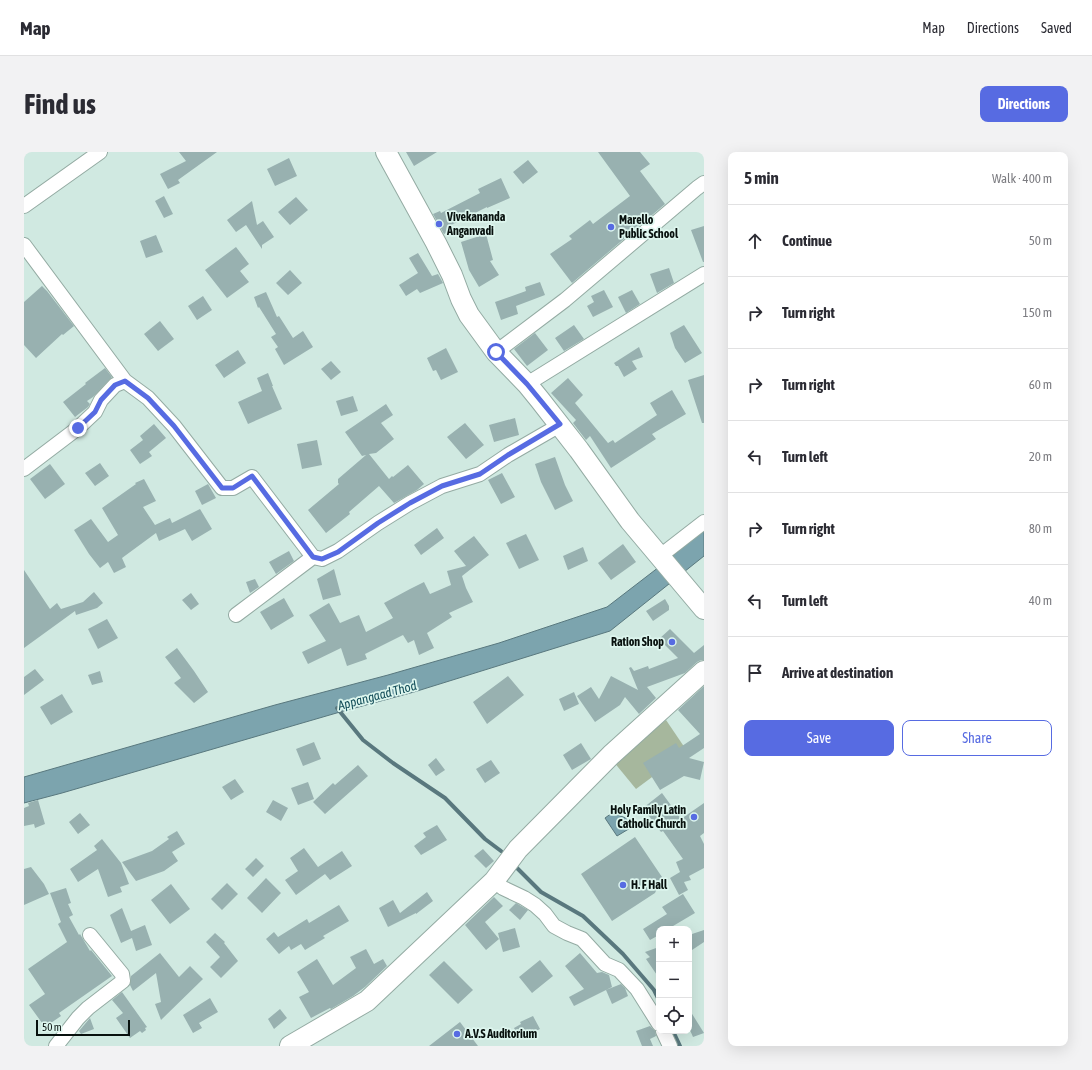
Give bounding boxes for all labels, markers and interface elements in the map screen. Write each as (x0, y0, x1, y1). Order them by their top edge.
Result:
text: Map (20, 17, 51, 39)
text: Map (922, 20, 945, 36)
text: Directions (967, 20, 1019, 36)
text: Saved (1041, 20, 1072, 36)
button: Directions (980, 86, 1068, 122)
text: Find us (24, 88, 96, 120)
text: 5 min (744, 168, 779, 188)
text: Walk · 400 m (992, 171, 1052, 186)
place label: Vivekananda Anganvadi (446, 210, 506, 238)
place label: Marello Public School (619, 213, 679, 241)
marker: Vivekananda Anganvadi (434, 219, 444, 229)
marker: Marello Public School (606, 222, 616, 232)
icon: ahead (744, 230, 766, 252)
text: Continue (782, 232, 832, 249)
text: 50 m (1029, 233, 1052, 248)
icon: right (744, 302, 766, 324)
text: Turn right (782, 304, 835, 321)
text: 150 m (1023, 305, 1052, 320)
route start (487, 343, 505, 361)
icon: right (744, 374, 766, 396)
text: Turn right (782, 376, 835, 393)
text: 60 m (1029, 377, 1052, 392)
route end (69, 419, 87, 437)
icon: left (744, 446, 766, 468)
text: Turn left (782, 448, 828, 465)
text: 20 m (1029, 449, 1052, 464)
icon: right (744, 518, 766, 540)
text: Turn right (782, 520, 835, 537)
text: 80 m (1029, 521, 1052, 536)
icon: left (744, 590, 766, 612)
text: Turn left (782, 592, 828, 609)
text: 40 m (1029, 593, 1052, 608)
place label: Ration Shop (611, 635, 664, 649)
marker: Ration Shop (667, 637, 677, 647)
icon: arrive (744, 662, 766, 684)
text: Arrive at destination (782, 664, 893, 681)
water label: Appangaad Thod (335, 678, 418, 713)
button: Save (744, 720, 894, 756)
button: Share (902, 720, 1052, 756)
place label: Holy Family Latin Catholic Church (610, 803, 686, 831)
marker: Holy Family Latin Catholic Church (689, 812, 699, 822)
place label: H. F Hall (631, 878, 668, 892)
marker: H. F Hall (618, 880, 628, 890)
map controls (656, 926, 692, 1034)
button: + (656, 926, 692, 962)
button: − (656, 962, 692, 998)
button: locate (656, 998, 692, 1034)
scale bar (36, 1018, 130, 1037)
text: 50 m (42, 1021, 62, 1033)
place label: A.V.S Auditorium (464, 1027, 537, 1041)
marker: A.V.S Auditorium (452, 1029, 462, 1039)

